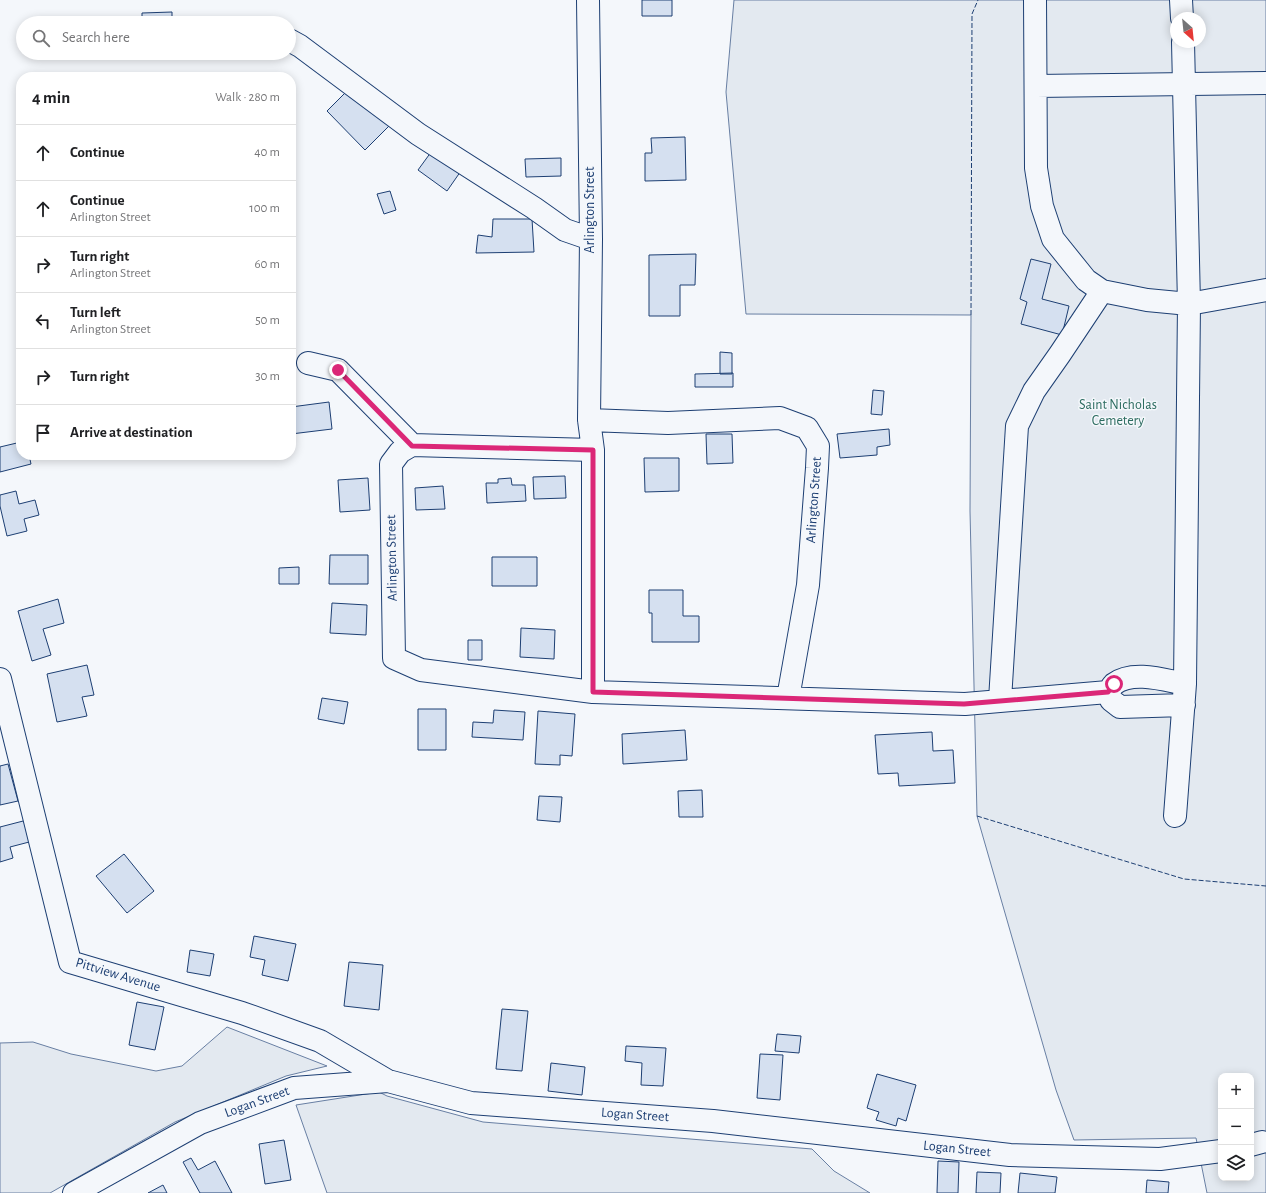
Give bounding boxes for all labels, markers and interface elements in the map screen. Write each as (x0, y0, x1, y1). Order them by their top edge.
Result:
north arrow (1170, 12, 1206, 48)
search box (16, 16, 296, 60)
icon: search (30, 27, 52, 49)
text: Search here (62, 30, 130, 45)
text: 4 min (32, 89, 70, 106)
text: Walk · 280 m (215, 91, 280, 104)
icon: ahead (32, 142, 54, 164)
text: Continue (70, 145, 125, 160)
text: 40 m (254, 146, 280, 159)
street label: Arlington Street (583, 166, 597, 253)
text: Continue (70, 193, 125, 208)
icon: ahead (32, 198, 54, 220)
text: 100 m (249, 202, 280, 215)
text: Arlington Street (70, 211, 151, 224)
text: Turn right (70, 249, 129, 264)
icon: right (32, 254, 54, 276)
text: 60 m (254, 258, 280, 271)
text: Arlington Street (70, 267, 151, 280)
text: Turn left (70, 305, 121, 320)
icon: left (32, 310, 54, 332)
text: 50 m (255, 314, 280, 327)
text: Arlington Street (70, 323, 151, 336)
route end (329, 361, 347, 379)
icon: right (32, 366, 54, 388)
text: Turn right (70, 369, 129, 384)
text: 30 m (255, 370, 280, 383)
park label: Saint Nicholas Cemetery (1079, 398, 1157, 428)
icon: arrive (32, 422, 54, 444)
text: Arrive at destination (70, 425, 193, 440)
street label: Arlington Street (804, 456, 824, 544)
street label: Arlington Street (384, 514, 400, 602)
route start (1105, 675, 1123, 693)
street label: Pittview Avenue (74, 955, 162, 995)
map controls (1218, 1073, 1254, 1181)
button: + (1218, 1073, 1254, 1109)
street label: Logan Street (223, 1084, 292, 1120)
street label: Logan Street (601, 1106, 670, 1124)
button: − (1218, 1109, 1254, 1145)
street label: Logan Street (922, 1138, 992, 1160)
button: layers (1218, 1145, 1254, 1181)

